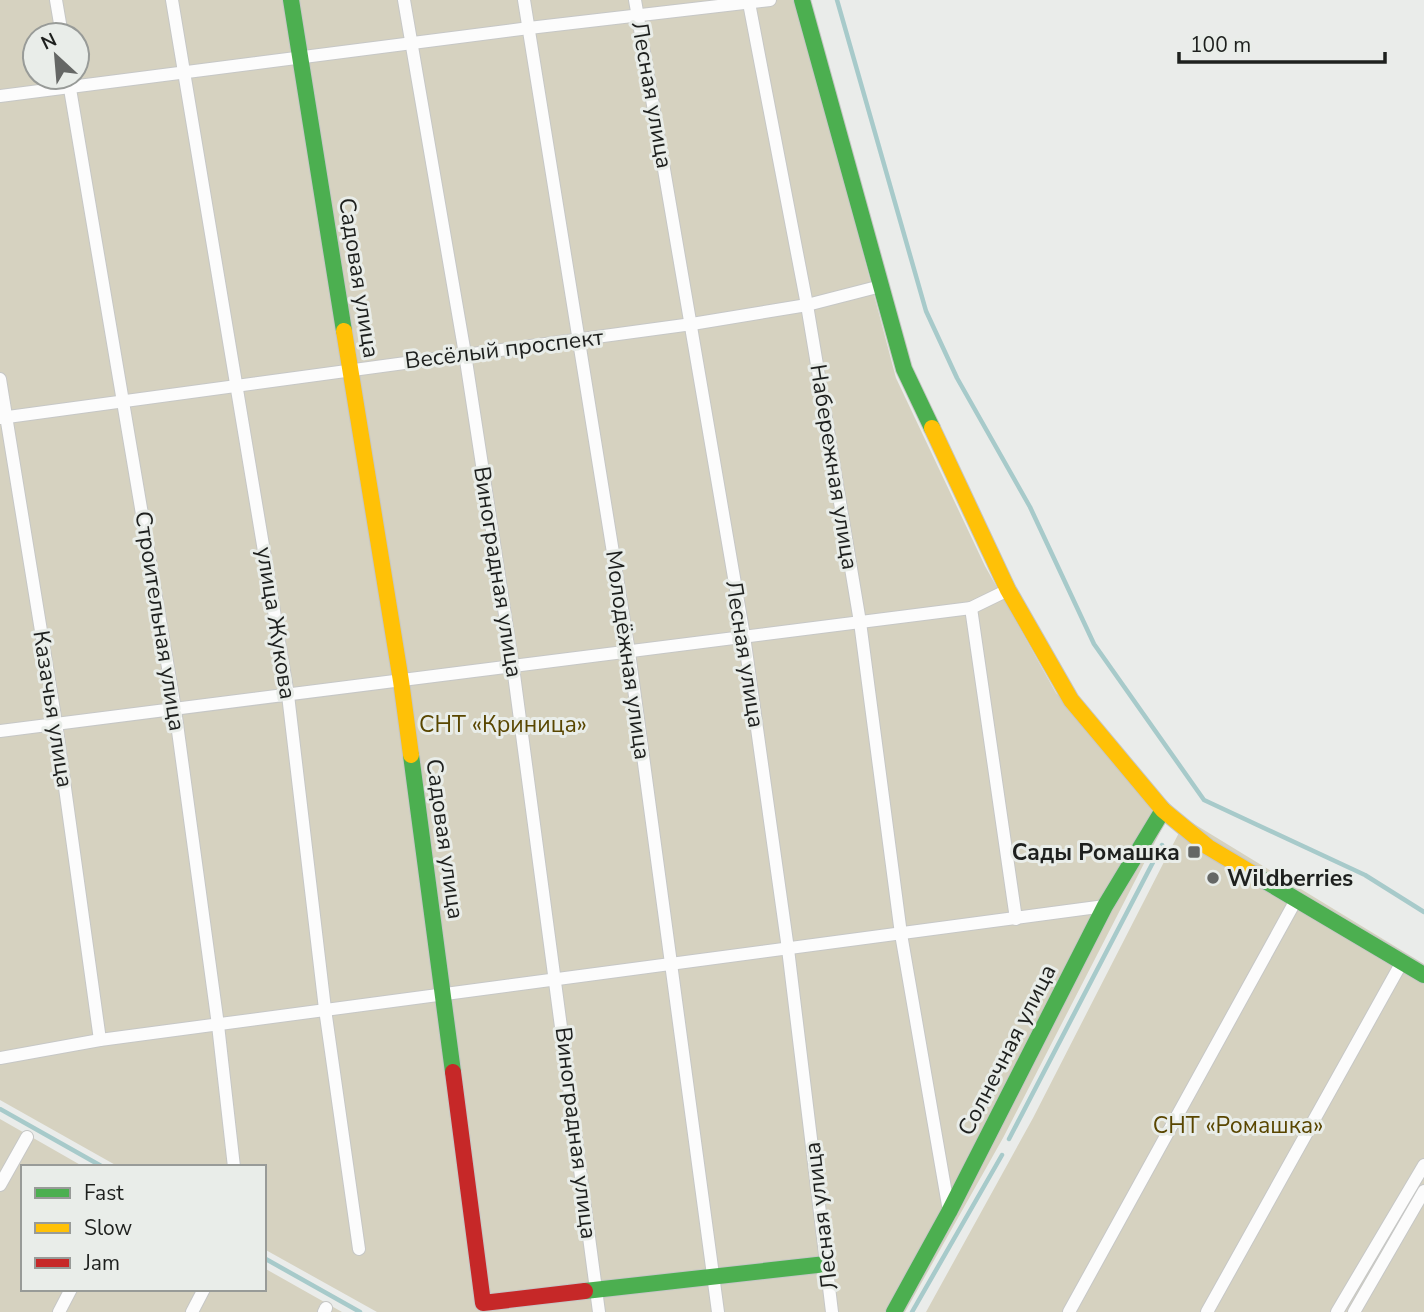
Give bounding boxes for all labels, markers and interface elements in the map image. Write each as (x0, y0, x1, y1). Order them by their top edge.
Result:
street label: Лесная улица (624, 19, 680, 171)
north arrow (21, 21, 91, 91)
scale bar (1179, 21, 1386, 65)
text: N (37, 27, 61, 56)
text: 100 m (1190, 31, 1251, 59)
street label: Садовая улица (331, 196, 387, 360)
street label: Весёлый проспект (403, 321, 606, 377)
street label: Набережная улица (802, 362, 866, 572)
street label: Виноградная улица (466, 464, 530, 680)
street label: Строительная улица (127, 509, 193, 733)
street label: улица Жукова (249, 545, 303, 701)
street label: Молодёжная улица (598, 548, 658, 762)
street label: Лесная улица (718, 578, 772, 730)
street label: Казачья улица (25, 628, 81, 790)
park label: СНТ «Криница» (419, 709, 587, 740)
street label: Садовая улица (418, 757, 472, 921)
place label: Сады Ромашка (1012, 837, 1180, 868)
marker: Сады Ромашка (1186, 844, 1202, 860)
place label: Wildberries (1227, 863, 1353, 894)
marker: Wildberries (1205, 870, 1221, 886)
street label: Солнечная улица (950, 959, 1064, 1141)
street label: Виноградная улица (548, 1025, 604, 1241)
park label: СНТ «Ромашка» (1153, 1110, 1323, 1141)
street label: Лесная улица (797, 1140, 845, 1292)
legend (21, 1165, 266, 1291)
text: Fast (84, 1179, 124, 1207)
text: Slow (84, 1214, 133, 1242)
text: Jam (83, 1249, 120, 1277)

